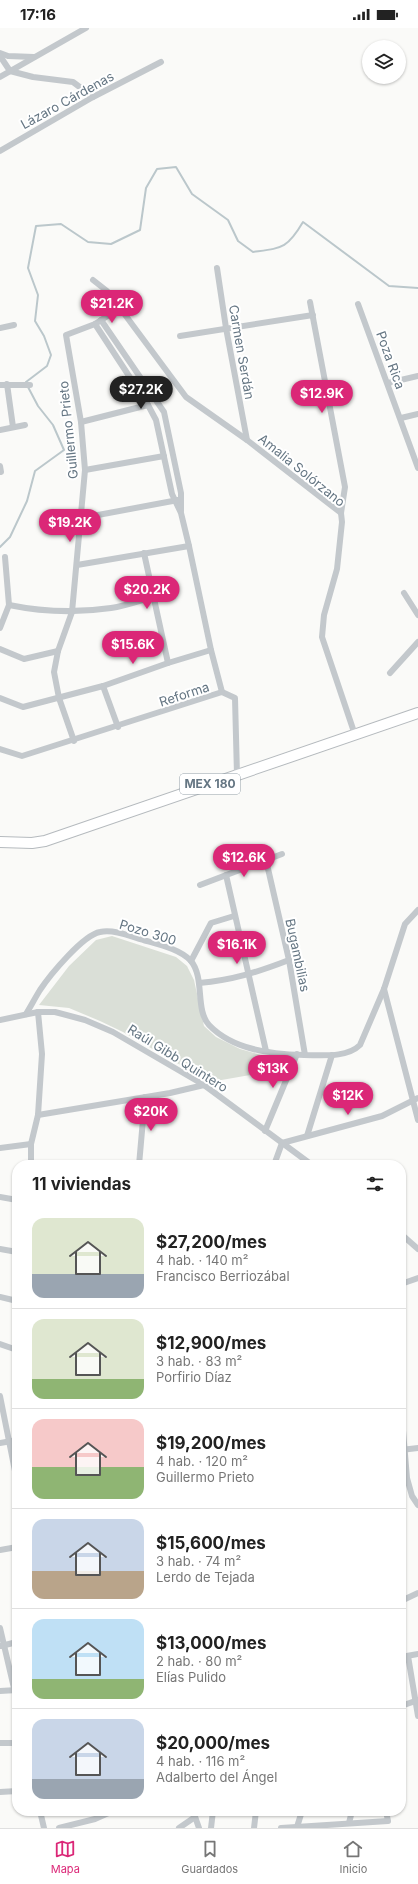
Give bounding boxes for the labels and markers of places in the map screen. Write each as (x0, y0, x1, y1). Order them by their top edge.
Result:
pin: $21.2K (79, 290, 145, 324)
pin: $27.2K (108, 376, 174, 410)
pin: $12.9K (289, 380, 355, 414)
pin: $19.2K (37, 509, 103, 543)
pin: $20.2K (114, 576, 180, 610)
pin: $15.6K (100, 631, 166, 665)
pin: $12.6K (211, 844, 277, 878)
pin: $16.1K (204, 931, 270, 965)
pin: $13K (249, 1055, 297, 1089)
pin: $12K (324, 1082, 372, 1116)
pin: $20K (127, 1098, 175, 1132)

